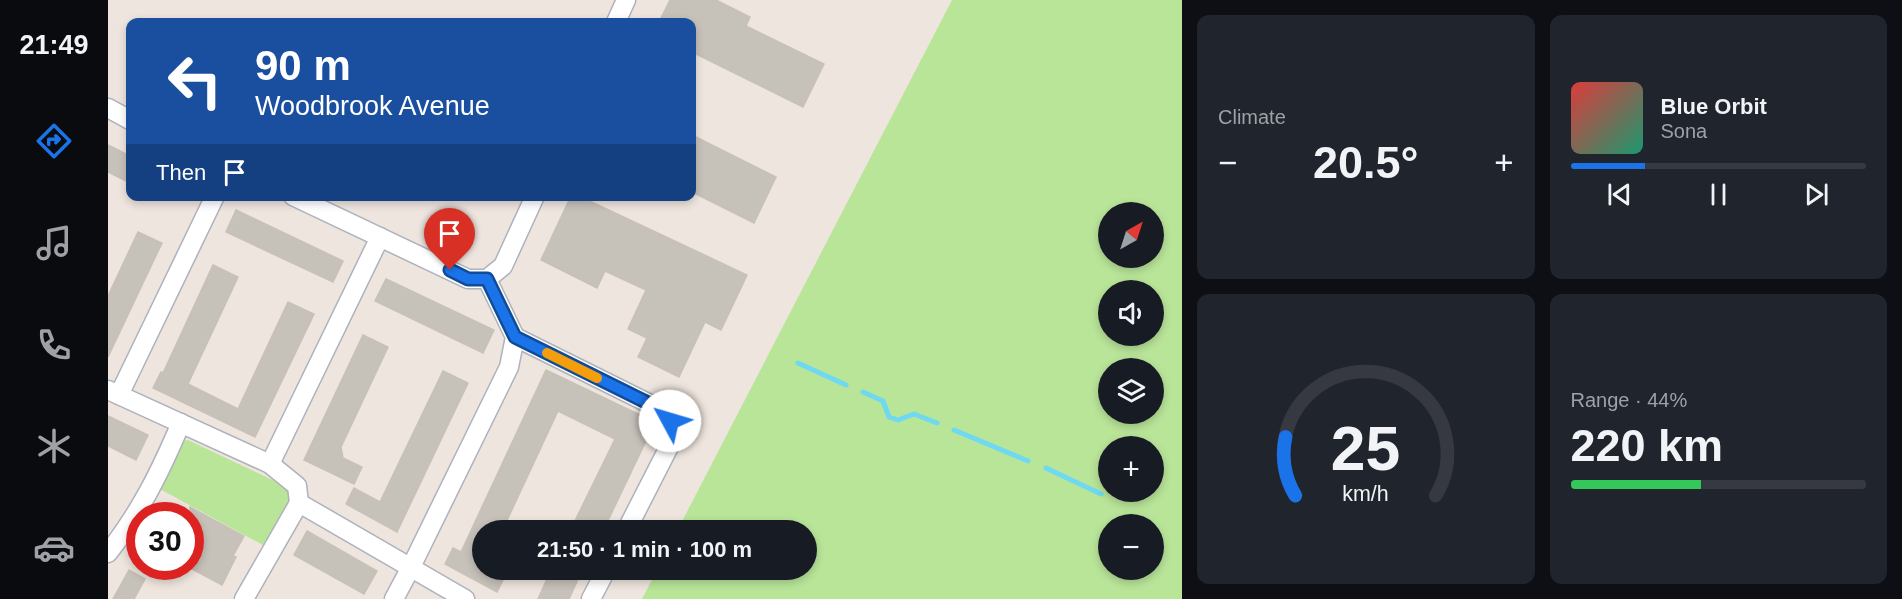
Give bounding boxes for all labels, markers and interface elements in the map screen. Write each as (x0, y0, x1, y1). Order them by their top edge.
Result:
text: 21:49 (19, 30, 89, 60)
icon: left (156, 42, 234, 120)
text: 90 m (255, 42, 351, 89)
text: Woodbrook Avenue (255, 91, 490, 121)
text: Blue Orbit (1661, 94, 1767, 119)
text: Climate (1218, 106, 1286, 128)
icon: directions (33, 120, 75, 162)
text: Sona (1661, 120, 1707, 142)
text: 20.5° (1313, 137, 1419, 188)
text: − (1218, 144, 1237, 181)
text: + (1494, 144, 1514, 181)
icon: arrive (218, 156, 251, 189)
text: Then (156, 160, 206, 185)
icon: previous (1603, 178, 1636, 211)
icon: pause (1702, 178, 1735, 211)
icon: next (1800, 178, 1833, 211)
north arrow (1098, 202, 1164, 268)
map controls (1098, 202, 1164, 580)
pin (424, 208, 475, 270)
icon: arrive (433, 217, 466, 250)
icon: music (33, 222, 75, 264)
button: sound (1098, 280, 1164, 346)
icon: phone (33, 324, 75, 366)
button: layers (1098, 358, 1164, 424)
position arrow (638, 389, 702, 453)
text: Range · 44% (1571, 389, 1687, 411)
text: 25 (1331, 414, 1400, 483)
text: 220 km (1571, 420, 1723, 471)
icon: climate (33, 425, 75, 467)
button: + (1098, 436, 1164, 502)
text: km/h (1343, 482, 1389, 506)
speed limit sign: 30 (126, 502, 204, 580)
button: − (1098, 514, 1164, 580)
icon: car (33, 527, 75, 569)
text: 21:50 · 1 min · 100 m (537, 537, 752, 562)

